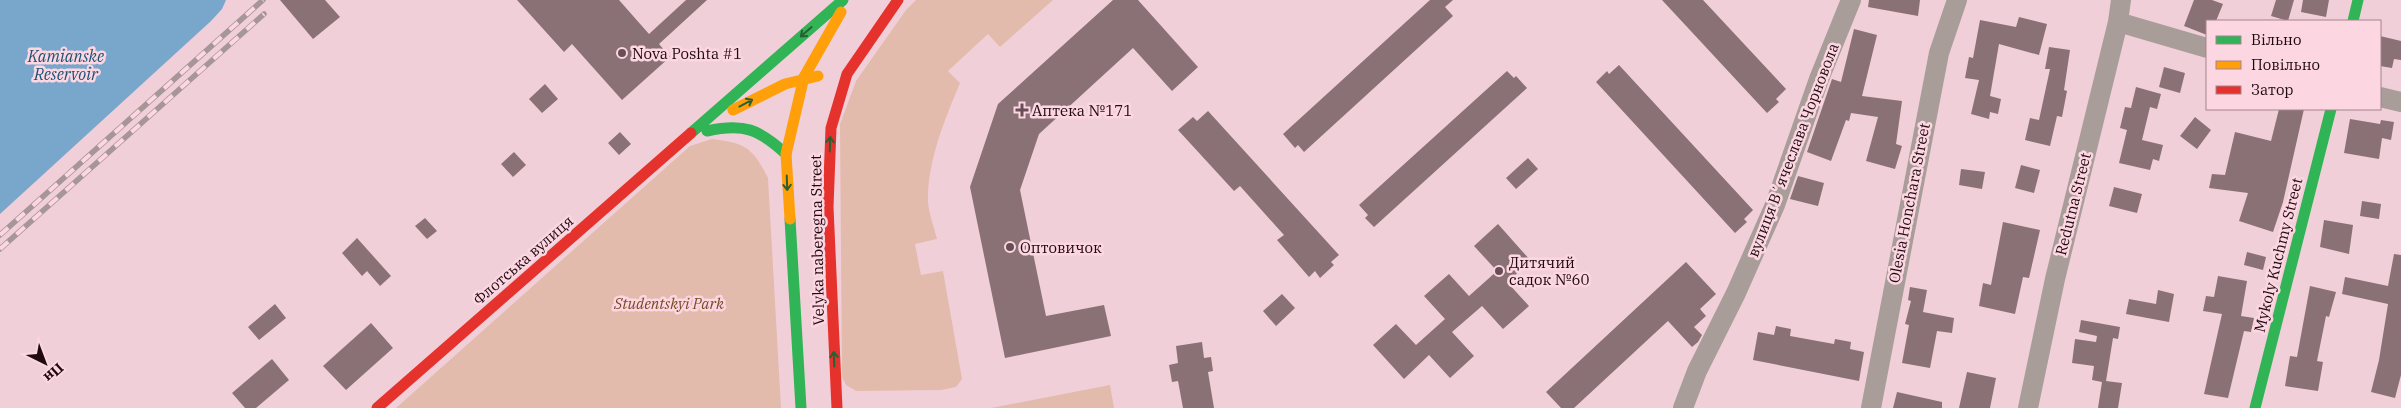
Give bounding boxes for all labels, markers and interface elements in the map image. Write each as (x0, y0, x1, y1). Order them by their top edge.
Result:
legend (2206, 20, 2381, 110)
one-way arrow (800, 26, 813, 38)
text: Вільно (2251, 30, 2301, 49)
street label: вулиця Вʼячеслава Чорновола (1743, 40, 1843, 260)
place label: Nova Poshta #1 (632, 44, 742, 63)
water label: Kamianske Reservoir (27, 46, 104, 84)
marker: Nova Poshta #1 (616, 47, 628, 59)
text: Повільно (2251, 55, 2320, 74)
text: Затор (2251, 80, 2294, 99)
one-way arrow (739, 98, 754, 108)
place label: Аптека №171 (1032, 101, 1132, 120)
marker: Аптека №171 (1016, 104, 1028, 116)
street label: Olesia Honchara Street (1884, 121, 1934, 285)
one-way arrow (825, 137, 835, 153)
street label: Redutna Street (2051, 151, 2095, 257)
street label: Velyka naberegna Street (806, 154, 828, 326)
one-way arrow (783, 175, 792, 191)
street label: Mykoly Kuchmy Street (2250, 176, 2306, 334)
street label: Флотська вулиця (469, 211, 577, 309)
place label: Оптовичок (1020, 238, 1102, 257)
marker: Оптовичок (1004, 241, 1016, 253)
place label: Дитячий садок №60 (1509, 253, 1589, 289)
marker: Дитячий садок №60 (1493, 265, 1505, 277)
park label: Studentskyi Park (613, 294, 724, 313)
north arrow (20, 338, 70, 388)
one-way arrow (830, 352, 839, 368)
text: Пн (40, 359, 67, 386)

